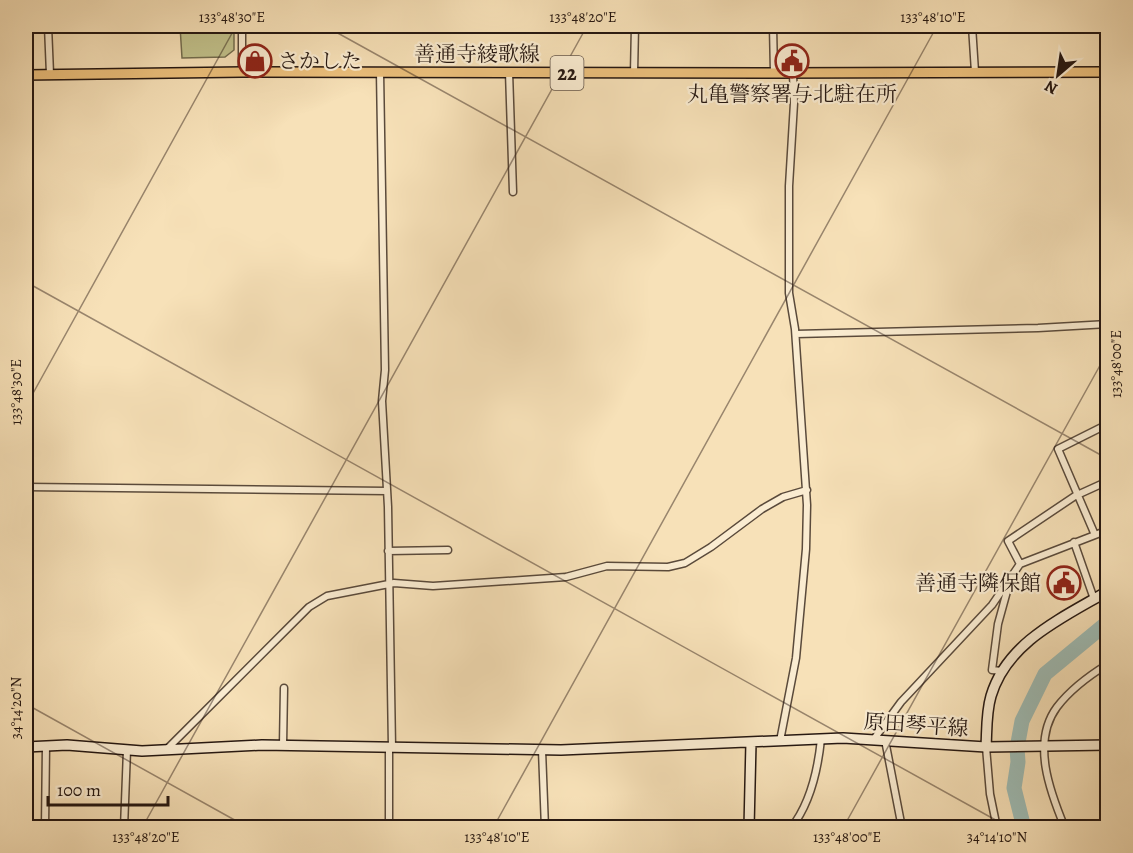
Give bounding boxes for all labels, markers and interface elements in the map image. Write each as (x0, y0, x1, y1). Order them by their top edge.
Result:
text: 133°48'30"E (199, 7, 265, 27)
text: 133°48'20"E (549, 7, 617, 27)
text: 133°48'10"E (900, 7, 966, 27)
street label: 善通寺綾歌線 (414, 40, 540, 68)
shop icon: さかした (237, 43, 273, 79)
public building icon: 丸亀警察署与北駐在所 (774, 43, 810, 79)
north arrow (1028, 45, 1088, 105)
place label: さかした (278, 47, 362, 75)
road number: 22 (550, 56, 584, 90)
text: N (1040, 75, 1062, 100)
place label: 丸亀警察署与北駐在所 (687, 80, 897, 108)
text: 133°48'00"E (1106, 330, 1126, 398)
text: 133°48'30"E (6, 359, 26, 425)
public building icon: 善通寺隣保館 (1046, 565, 1082, 601)
place label: 善通寺隣保館 (915, 569, 1041, 597)
text: 34°14'20"N (6, 677, 26, 739)
street label: 原田琴平線 (863, 707, 969, 743)
scale bar (48, 769, 168, 807)
text: 100 m (57, 778, 101, 802)
text: 133°48'20"E (112, 827, 180, 847)
text: 133°48'10"E (464, 827, 530, 847)
text: 133°48'00"E (813, 827, 881, 847)
text: 34°14'10"N (967, 827, 1027, 847)

